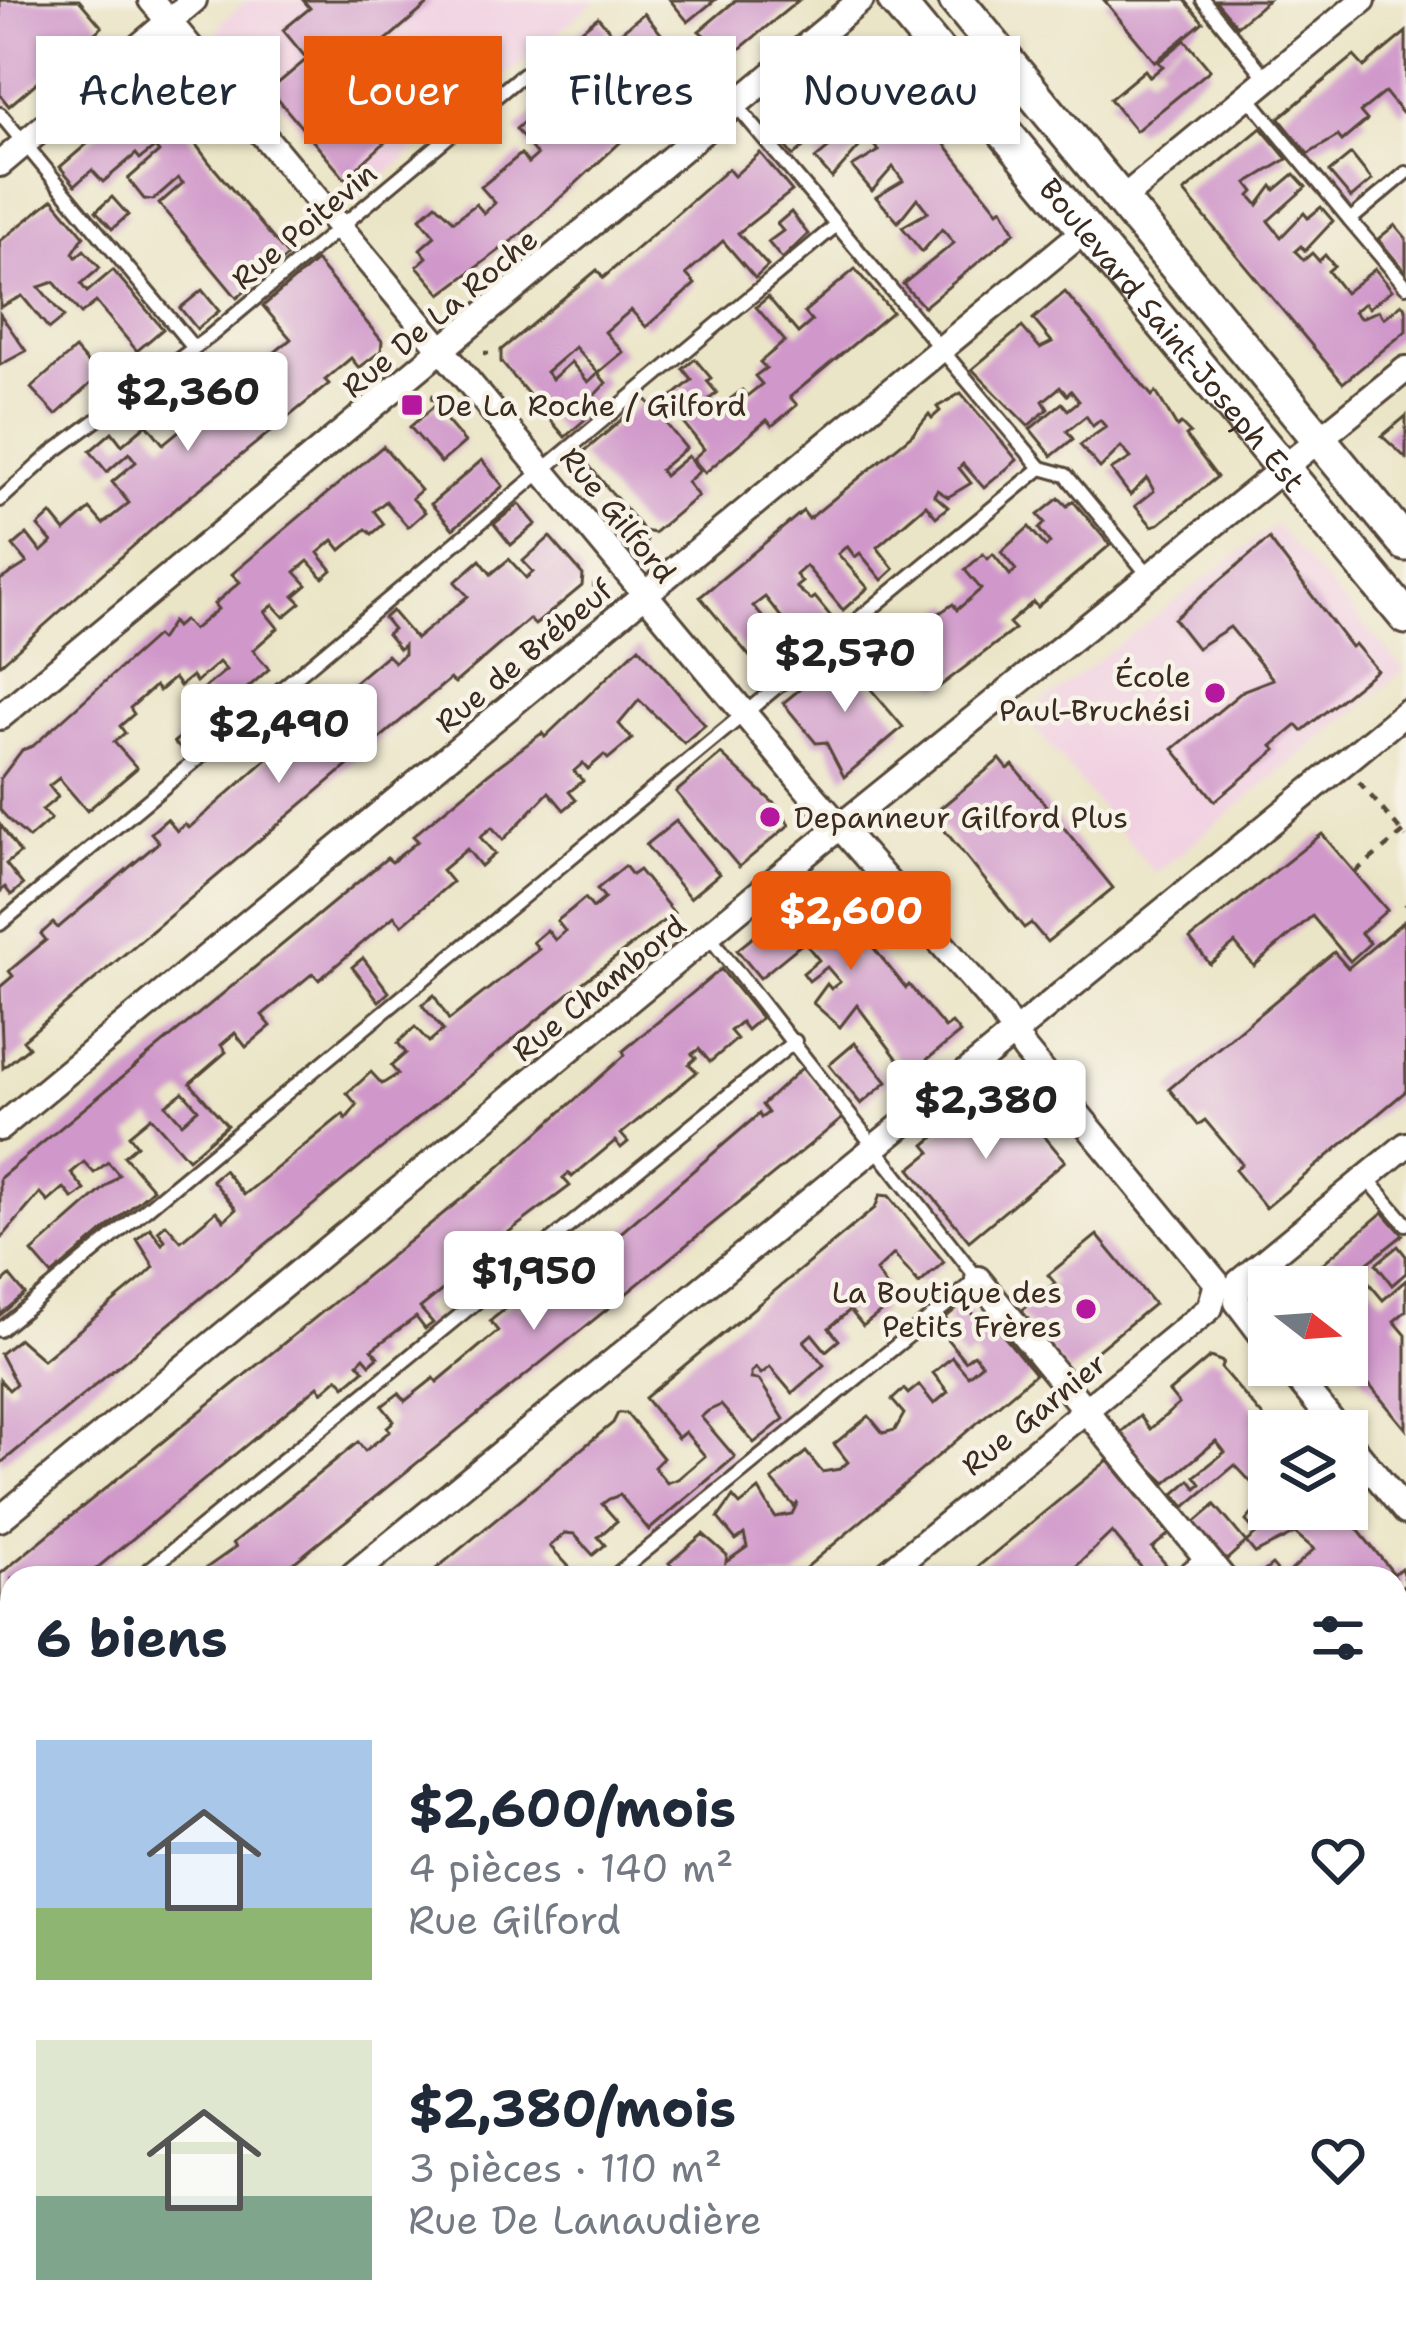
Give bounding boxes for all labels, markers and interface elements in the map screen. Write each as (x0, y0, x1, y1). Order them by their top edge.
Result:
chip: Acheter (36, 36, 280, 144)
chip: Louer (304, 36, 502, 144)
chip: Filtres (526, 36, 736, 144)
chip: Nouveau (760, 36, 1020, 144)
street label: Rue Poitevin (223, 153, 385, 299)
street label: Boulevard Saint-Joseph Est (1030, 169, 1315, 501)
street label: Rue De La Roche (333, 219, 547, 407)
pin: $2,360 (90, 352, 286, 454)
text: $2,360 (116, 365, 260, 417)
place label: De La Roche / Gilford (436, 385, 746, 426)
marker: De La Roche / Gilford (399, 392, 425, 418)
street label: Rue Gilford (550, 438, 686, 592)
street label: Rue de Brébeuf (427, 569, 622, 742)
pin: $2,570 (747, 613, 943, 715)
text: $2,570 (774, 626, 916, 678)
place label: École Paul-Bruchési (999, 656, 1191, 731)
marker: École Paul-Bruchési (1202, 680, 1228, 706)
pin: $2,490 (181, 684, 377, 786)
text: $2,490 (208, 697, 350, 749)
place label: Depanneur Gilford Plus (794, 797, 1128, 838)
marker: Depanneur Gilford Plus (757, 804, 783, 830)
pin: $2,600 (753, 871, 949, 973)
text: $2,600 (779, 884, 923, 936)
street label: Rue Chambord (503, 905, 695, 1071)
pin: $2,380 (888, 1060, 1084, 1162)
text: $2,380 (914, 1073, 1058, 1125)
pin: $1,950 (436, 1231, 632, 1333)
text: $1,950 (471, 1244, 597, 1296)
north arrow (1248, 1266, 1368, 1386)
map controls (1248, 1266, 1368, 1530)
place label: La Boutique des Petits Frères (832, 1272, 1062, 1347)
marker: La Boutique des Petits Frères (1073, 1296, 1099, 1322)
street label: Rue Garnier (953, 1343, 1115, 1485)
button: layers (1248, 1410, 1368, 1530)
text: 6 biens (36, 1604, 228, 1672)
icon: filters (1305, 1605, 1371, 1671)
text: $2,600/mois (408, 1774, 736, 1842)
icon: home (132, 1788, 276, 1932)
icon: heart (1305, 1827, 1371, 1893)
text: 4 pièces · 140 m² (408, 1842, 733, 1894)
text: Rue Gilford (408, 1894, 621, 1946)
text: $2,380/mois (408, 2074, 736, 2142)
icon: home (132, 2088, 276, 2232)
icon: heart (1305, 2127, 1371, 2193)
text: 3 pièces · 110 m² (408, 2142, 722, 2194)
text: Rue De Lanaudière (408, 2194, 762, 2246)

